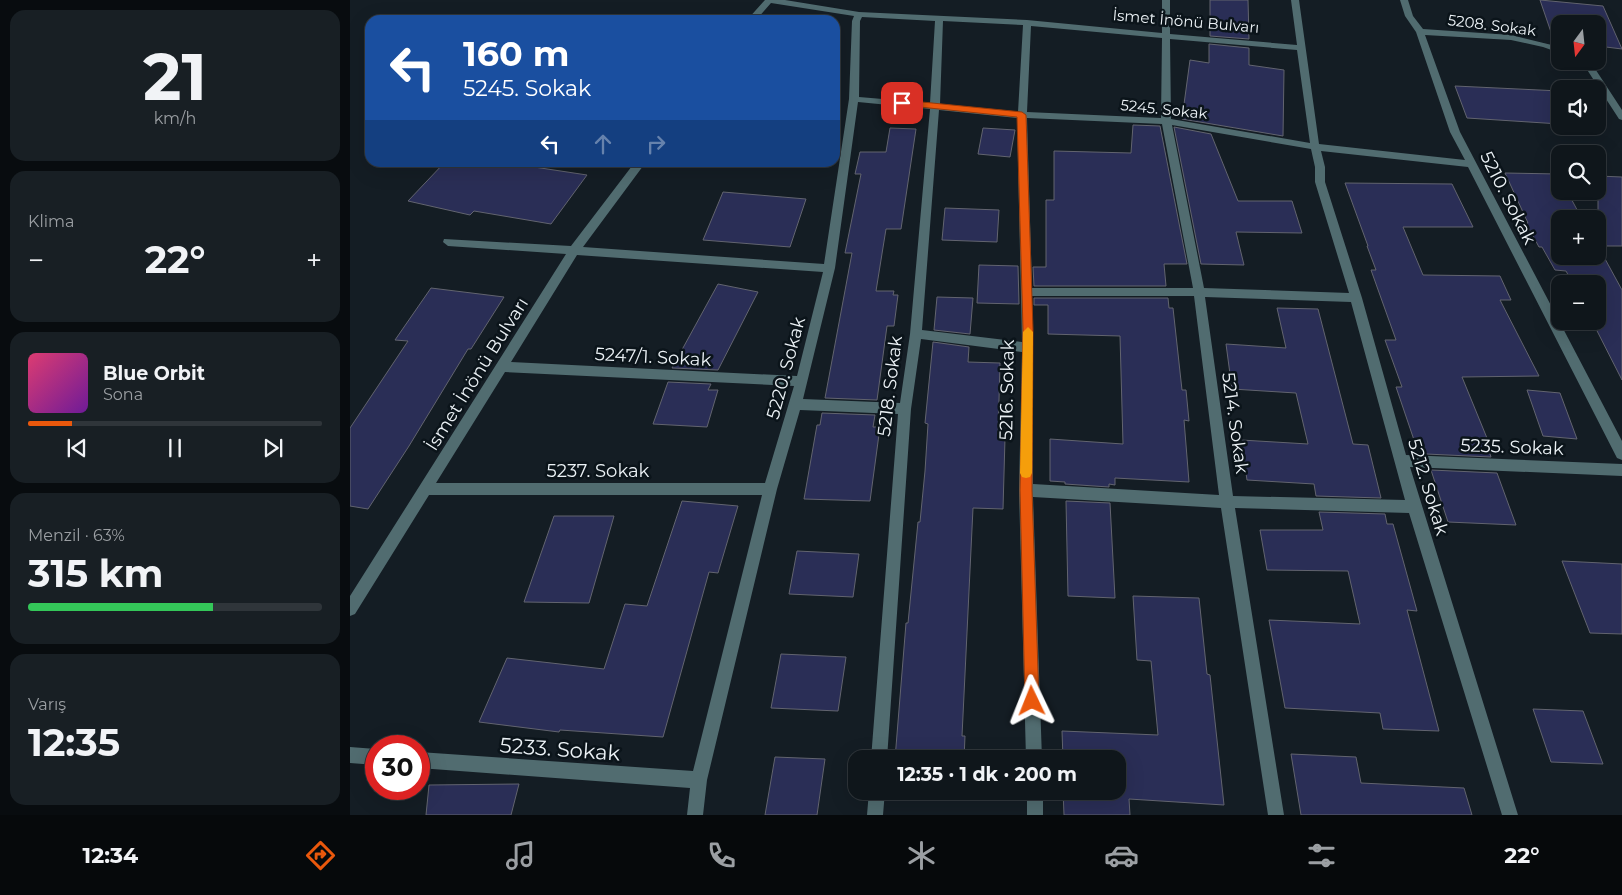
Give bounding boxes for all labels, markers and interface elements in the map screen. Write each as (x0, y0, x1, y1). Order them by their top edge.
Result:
street label: İsmet İnönü Bulvarı (1112, 5, 1260, 37)
street label: 5208. Sokak (1447, 10, 1537, 40)
north arrow (1551, 15, 1606, 70)
map controls (1551, 15, 1606, 330)
text: 160 m (463, 32, 569, 75)
icon: left (380, 35, 445, 100)
text: 21 (143, 37, 207, 116)
text: 5245. Sokak (463, 75, 591, 102)
button: sound (1551, 80, 1606, 135)
pin (881, 82, 923, 124)
icon: arrive (888, 89, 916, 117)
street label: 5245. Sokak (1120, 95, 1208, 123)
text: km/h (154, 109, 196, 128)
icon: left (536, 130, 564, 158)
icon: ahead (589, 130, 617, 158)
icon: right (642, 130, 670, 158)
button: search (1551, 145, 1606, 200)
street label: 5210. Sokak (1475, 148, 1541, 248)
button: + (1551, 210, 1606, 265)
text: Klima (28, 212, 74, 231)
text: 22° (145, 236, 205, 283)
text: − (28, 243, 44, 277)
text: + (306, 243, 322, 277)
button: − (1551, 275, 1606, 330)
street label: İsmet İnönü Bulvarı (421, 293, 533, 455)
street label: 5220. Sokak (762, 314, 810, 422)
street label: 5218. Sokak (873, 334, 907, 438)
street label: 5216. Sokak (995, 339, 1019, 441)
street label: 5247/1. Sokak (594, 343, 712, 371)
text: Blue Orbit (103, 362, 205, 385)
street label: 5214. Sokak (1217, 371, 1253, 475)
text: Sona (103, 385, 143, 404)
icon: previous (63, 434, 91, 462)
icon: pause (161, 434, 189, 462)
icon: next (259, 434, 287, 462)
street label: 5235. Sokak (1460, 434, 1564, 460)
street label: 5212. Sokak (1403, 436, 1453, 538)
street label: 5237. Sokak (547, 460, 650, 482)
text: Menzil · 63% (28, 526, 125, 545)
text: 315 km (28, 550, 163, 597)
position arrow (1005, 674, 1057, 726)
text: Varış (28, 695, 66, 714)
text: 12:35 (28, 719, 120, 766)
street label: 5233. Sokak (499, 732, 621, 766)
speed limit sign: 30 (365, 735, 430, 800)
text: 12:35 · 1 dk · 200 m (897, 763, 1077, 786)
icon: directions (303, 838, 338, 873)
icon: music (503, 838, 538, 873)
icon: phone (704, 838, 739, 873)
icon: climate (904, 838, 939, 873)
icon: car (1104, 838, 1139, 873)
icon: filters (1304, 838, 1339, 873)
text: 12:34 (83, 842, 138, 869)
text: 22° (1504, 842, 1539, 869)

